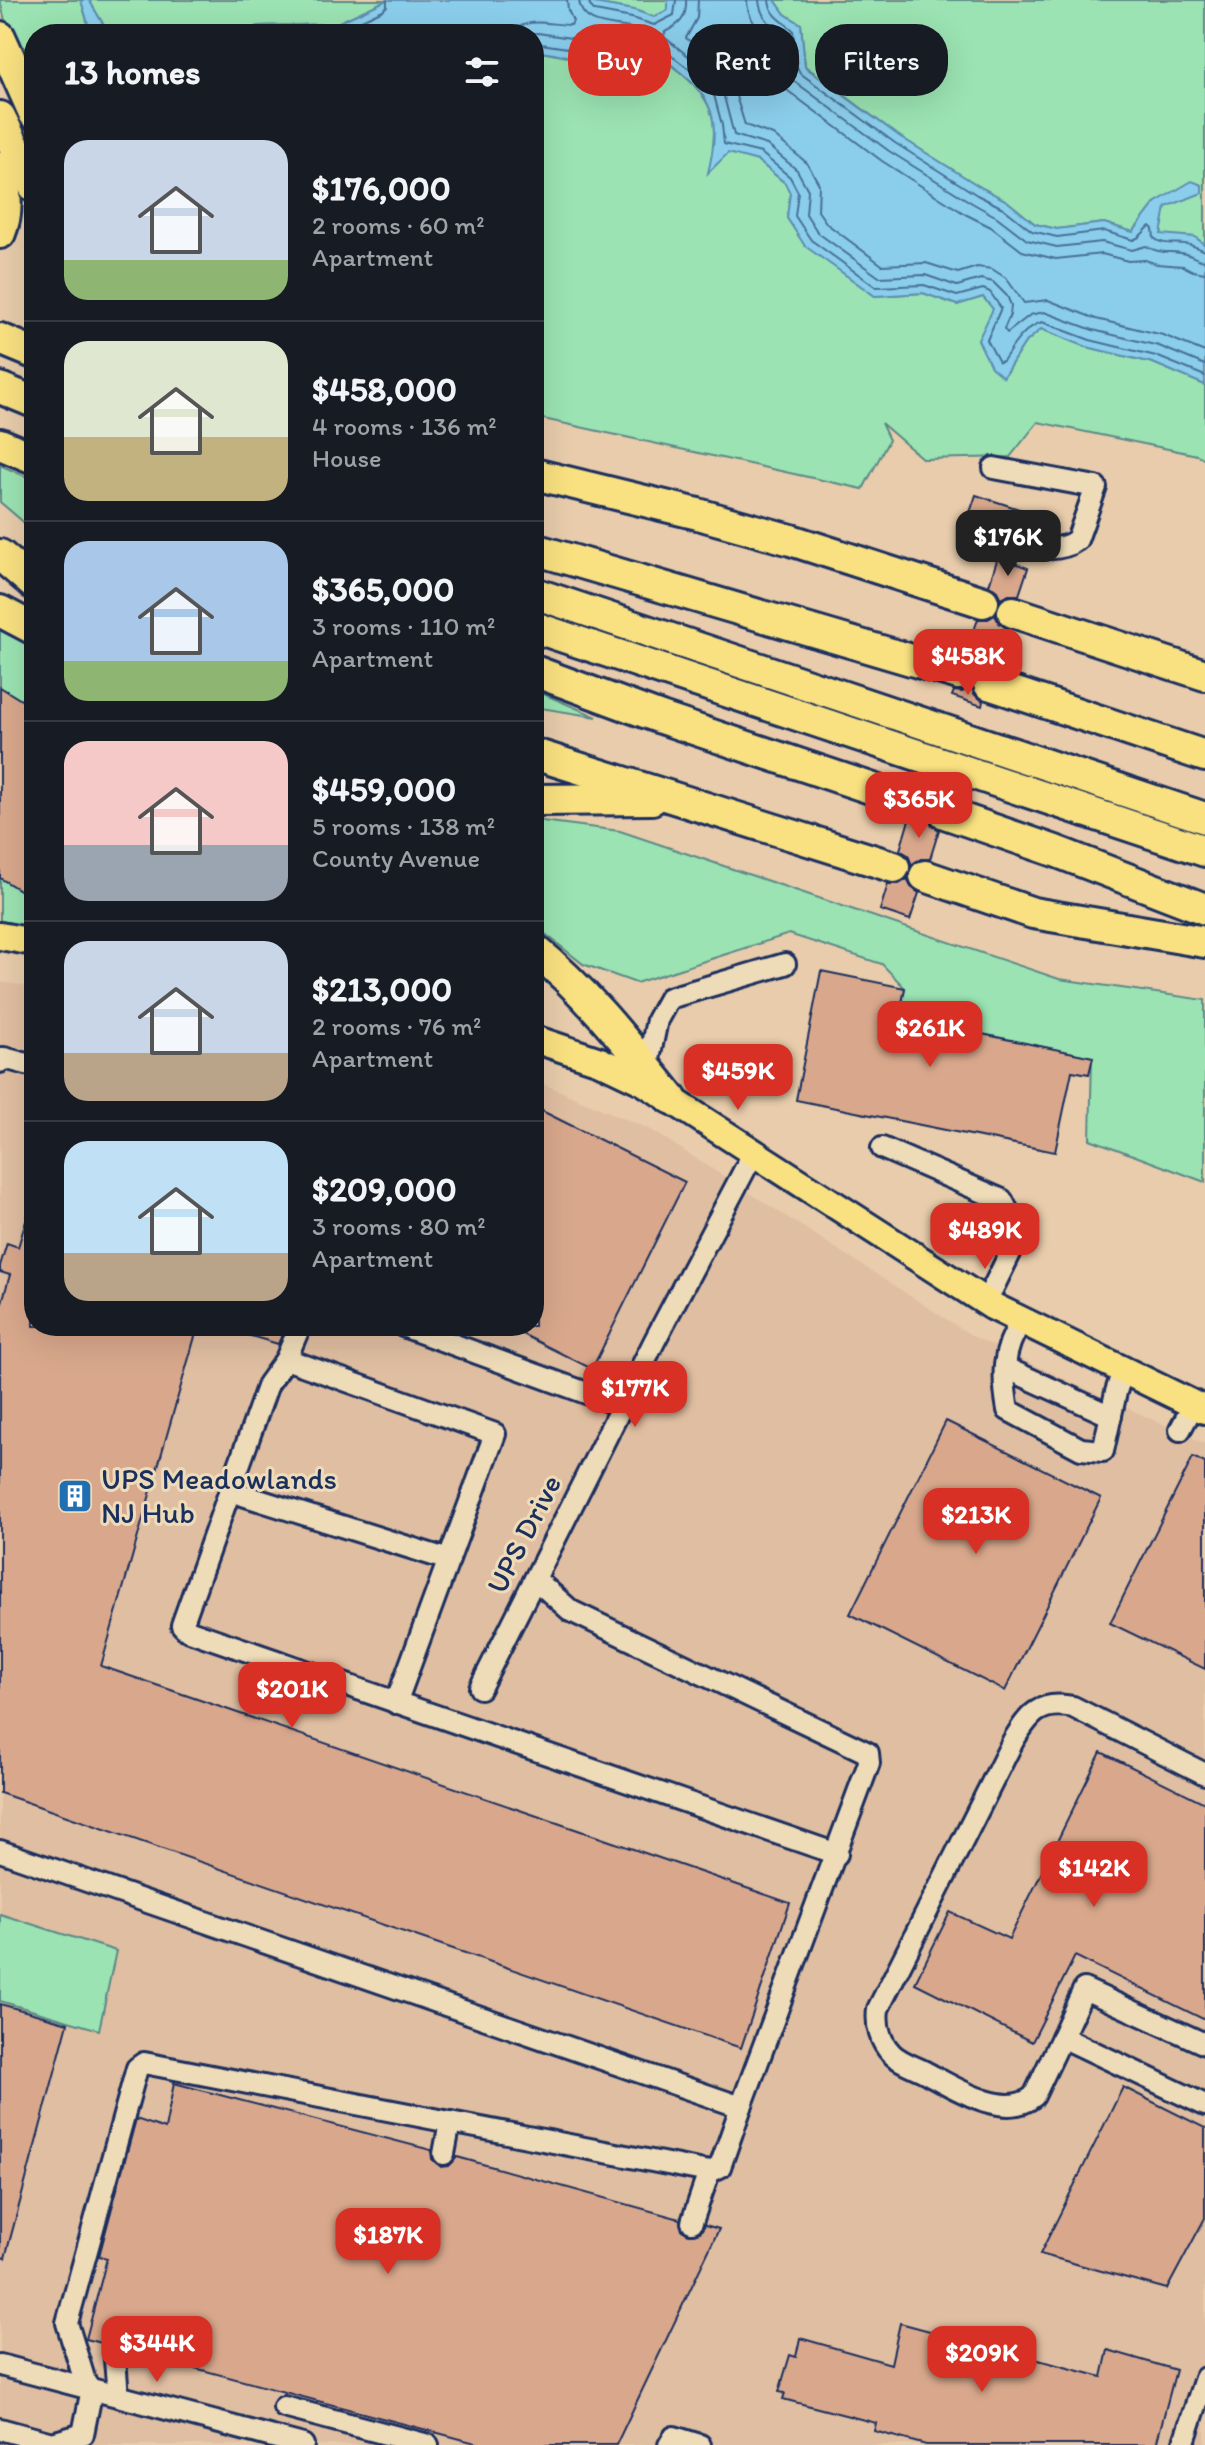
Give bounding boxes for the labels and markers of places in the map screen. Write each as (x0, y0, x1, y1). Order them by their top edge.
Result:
pin: $176K (952, 510, 1064, 578)
pin: $458K (912, 629, 1024, 697)
pin: $365K (863, 772, 975, 840)
pin: $261K (874, 1001, 986, 1069)
pin: $459K (682, 1044, 794, 1112)
pin: $489K (929, 1203, 1041, 1271)
pin: $177K (579, 1361, 691, 1429)
place label: UPS Meadowlands NJ Hub (101, 1460, 337, 1531)
building icon: UPS Meadowlands NJ Hub (56, 1477, 94, 1515)
pin: $213K (920, 1488, 1032, 1556)
pin: $201K (236, 1662, 348, 1730)
pin: $142K (1038, 1841, 1150, 1909)
pin: $187K (332, 2208, 444, 2276)
pin: $344K (101, 2316, 213, 2384)
pin: $209K (926, 2326, 1038, 2394)

